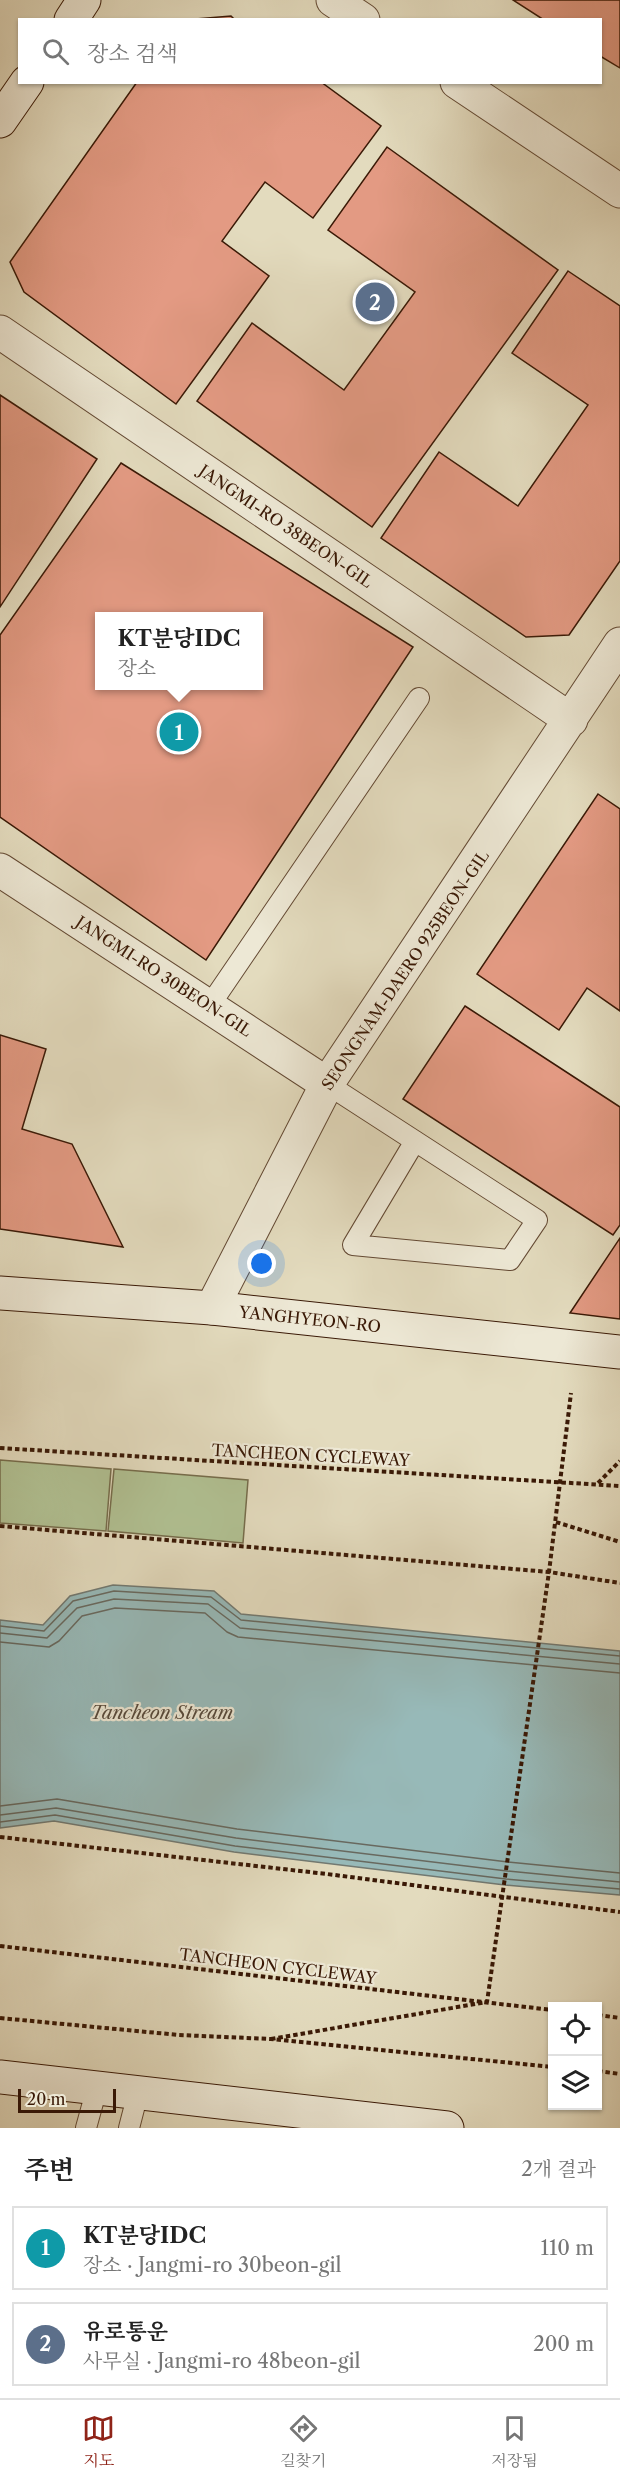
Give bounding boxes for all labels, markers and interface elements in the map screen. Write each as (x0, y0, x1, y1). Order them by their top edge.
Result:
search box (18, 18, 602, 84)
icon: search (39, 35, 72, 68)
text: 장소 검색 (87, 40, 178, 67)
pin: 2 (356, 280, 394, 324)
street label: JANGMI-RO 38BEON-GIL (193, 459, 377, 592)
popup (95, 612, 263, 690)
text: KT분당IDC (117, 625, 241, 652)
text: 장소 (117, 656, 156, 680)
pin: 1 (160, 710, 198, 754)
street label: SEONGNAM-DAERO 925BEON-GIL (317, 846, 493, 1094)
street label: JANGMI-RO 30BEON-GIL (70, 910, 256, 1041)
your location (247, 1249, 276, 1278)
street label: YANGHYEON-RO (237, 1302, 382, 1336)
street label: TANCHEON CYCLEWAY (211, 1440, 411, 1470)
water label: Tancheon Stream (91, 1702, 233, 1724)
street label: TANCHEON CYCLEWAY (178, 1944, 378, 1988)
map controls (548, 2002, 602, 2110)
button: locate (548, 2002, 602, 2056)
button: layers (548, 2056, 602, 2110)
scale bar (18, 2086, 116, 2114)
text: 20 m (27, 2089, 66, 2109)
text: 주변 (24, 2154, 74, 2186)
text: 2개 결과 (521, 2157, 596, 2181)
text: KT분당IDC (83, 2222, 206, 2249)
text: 1 (41, 2236, 50, 2260)
text: 110 m (541, 2236, 594, 2260)
text: 장소 · Jangmi-ro 30beon-gil (83, 2253, 341, 2277)
text: 유로통운 (83, 2318, 168, 2345)
text: 2 (40, 2332, 51, 2356)
text: 200 m (533, 2332, 594, 2356)
text: 사무실 · Jangmi-ro 48beon-gil (83, 2349, 360, 2373)
tab: 지도 (82, 2412, 115, 2471)
tab: 길찾기 (280, 2412, 327, 2471)
tab: 저장됨 (491, 2412, 538, 2471)

